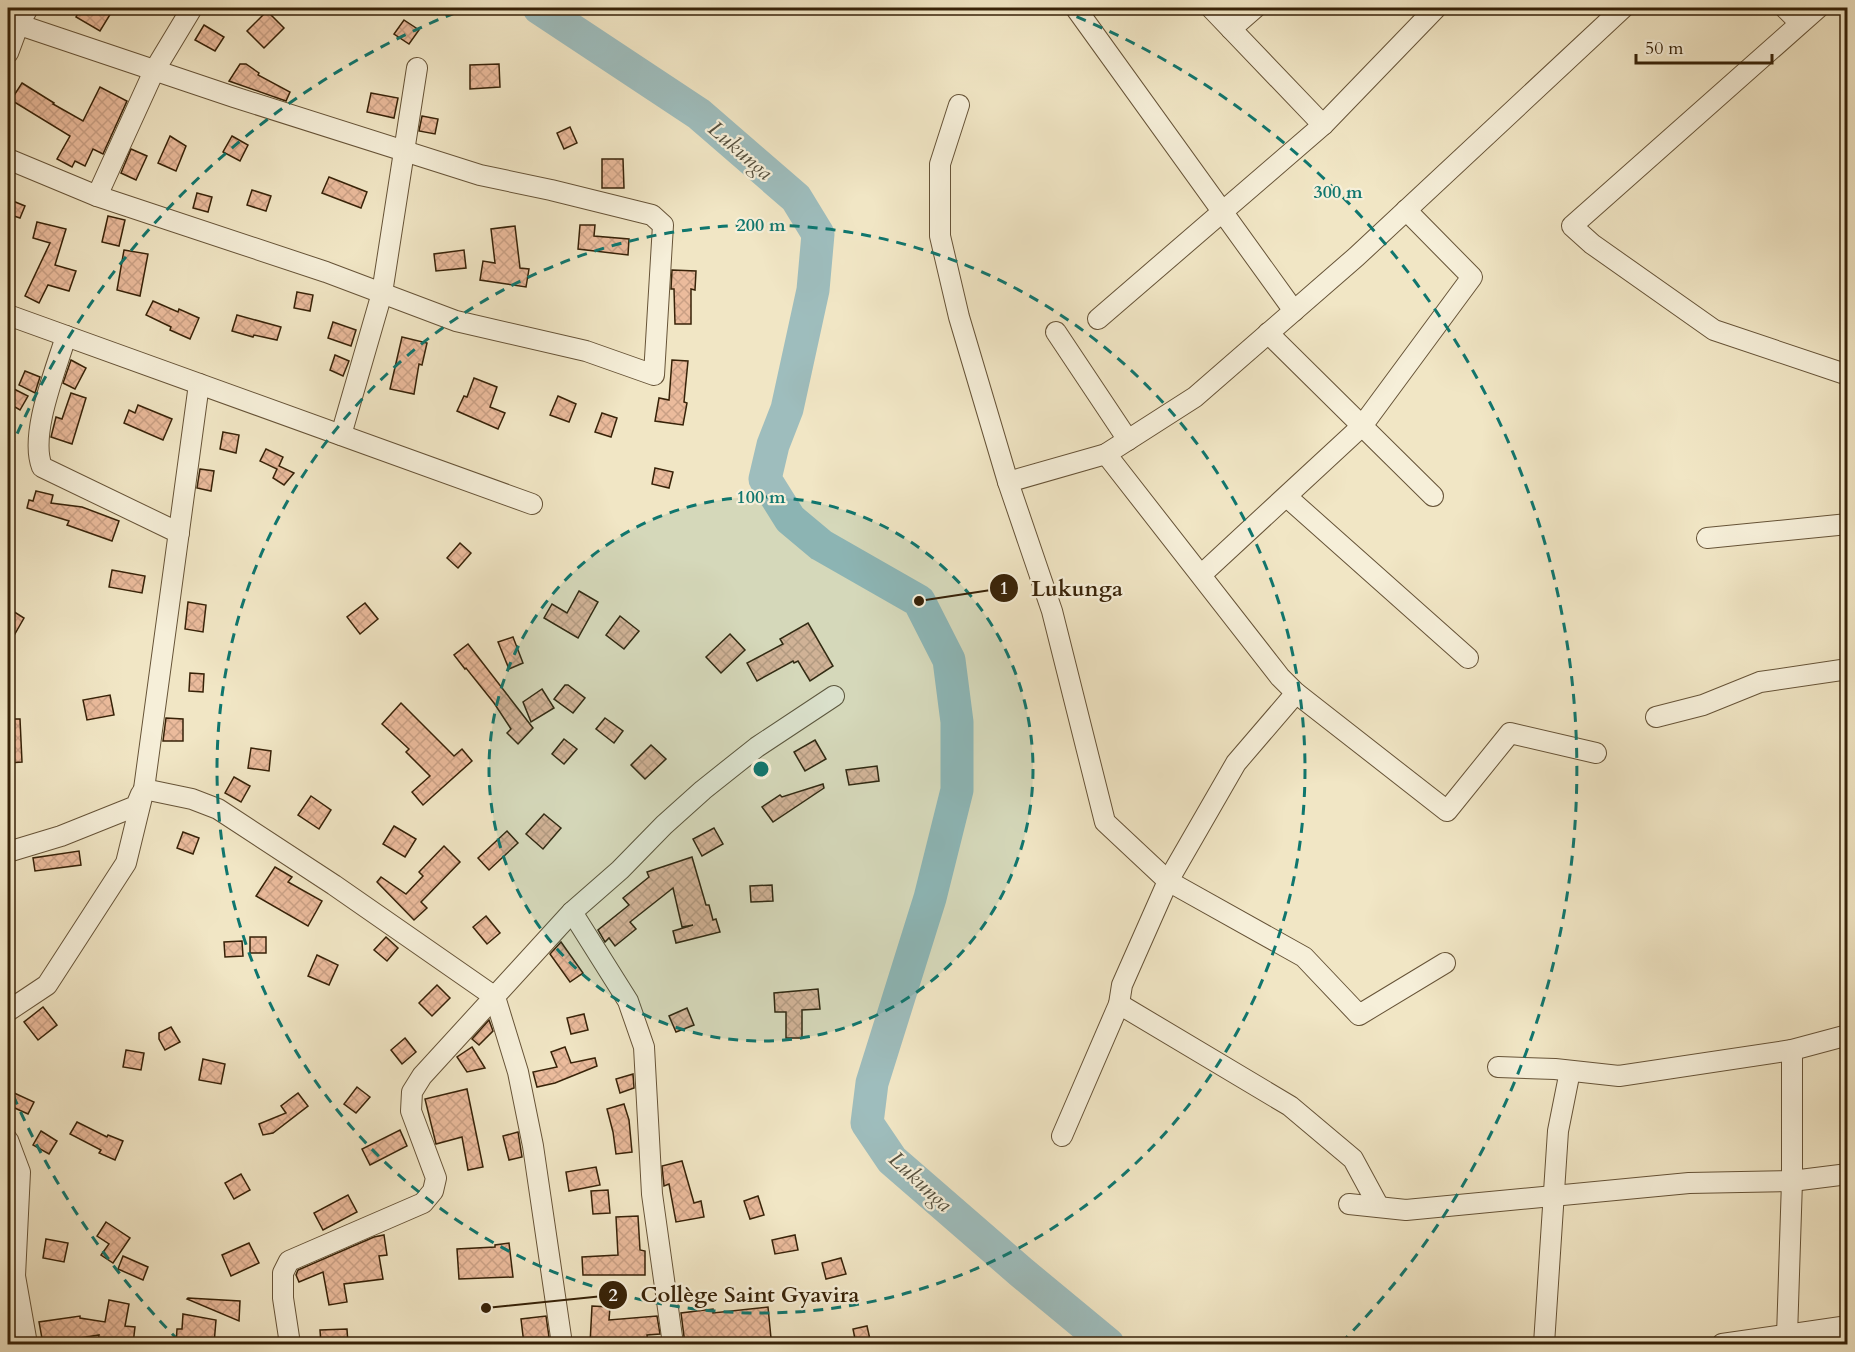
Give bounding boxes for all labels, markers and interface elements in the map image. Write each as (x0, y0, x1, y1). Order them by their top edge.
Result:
scale bar (1636, 27, 1772, 65)
text: 50 m (1645, 36, 1684, 61)
water label: Lukunga (701, 114, 779, 187)
text: 300 m (1313, 180, 1363, 205)
text: 200 m (736, 213, 786, 238)
text: 100 m (736, 485, 786, 510)
callout: Lukunga (989, 568, 1134, 608)
text: Lukunga (1031, 574, 1123, 604)
text: 1 (999, 576, 1009, 601)
centre of rings (751, 759, 771, 779)
water label: Lukunga (882, 1145, 959, 1219)
callout: Collège Saint Gyavira (598, 1275, 871, 1315)
text: Collège Saint Gyavira (640, 1280, 860, 1310)
text: 2 (608, 1283, 618, 1308)

